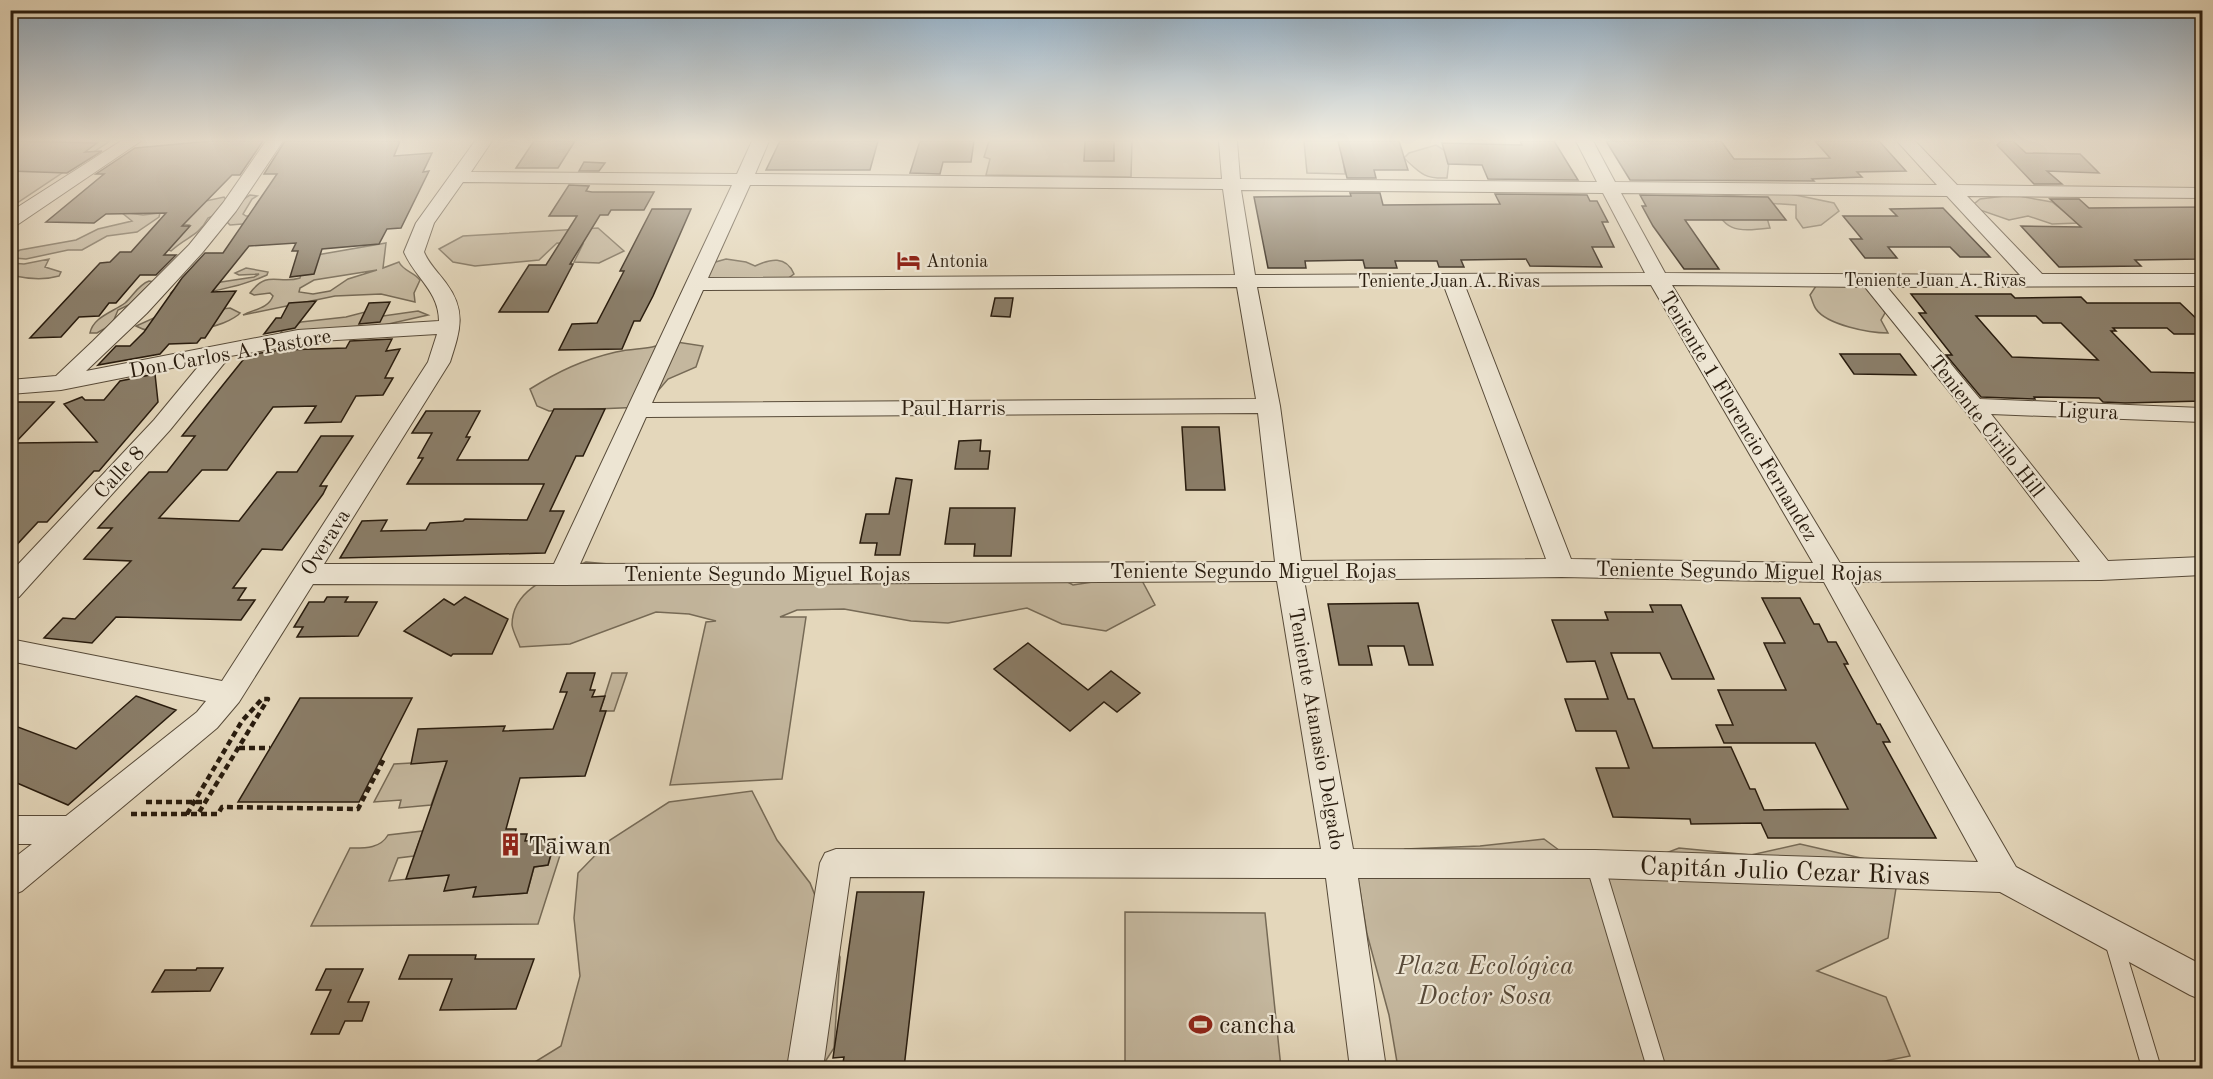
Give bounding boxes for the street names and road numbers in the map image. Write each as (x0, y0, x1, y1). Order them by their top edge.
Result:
street label: Teniente Juan A. Rivas (1844, 272, 2026, 290)
street label: Teniente Juan A. Rivas (1358, 273, 1540, 291)
street label: Teniente 1 Florencio Fernandez (1655, 288, 1821, 545)
street label: Don Carlos A. Pastore (128, 326, 333, 383)
street label: Teniente Cirilo Hill (1924, 352, 2048, 502)
street label: Paul Harris (900, 399, 1006, 420)
street label: Ligura (2057, 401, 2119, 424)
street label: Calle 8 (91, 443, 149, 503)
street label: Overava (298, 506, 355, 580)
street label: Teniente Segundo Miguel Rojas (1595, 559, 1882, 585)
street label: Teniente Segundo Miguel Rojas (1110, 562, 1396, 583)
street label: Teniente Segundo Miguel Rojas (624, 565, 910, 586)
street label: Teniente Atanasio Delgado (1284, 607, 1347, 852)
street label: Capitán Julio Cezar Rivas (1639, 854, 1931, 890)

